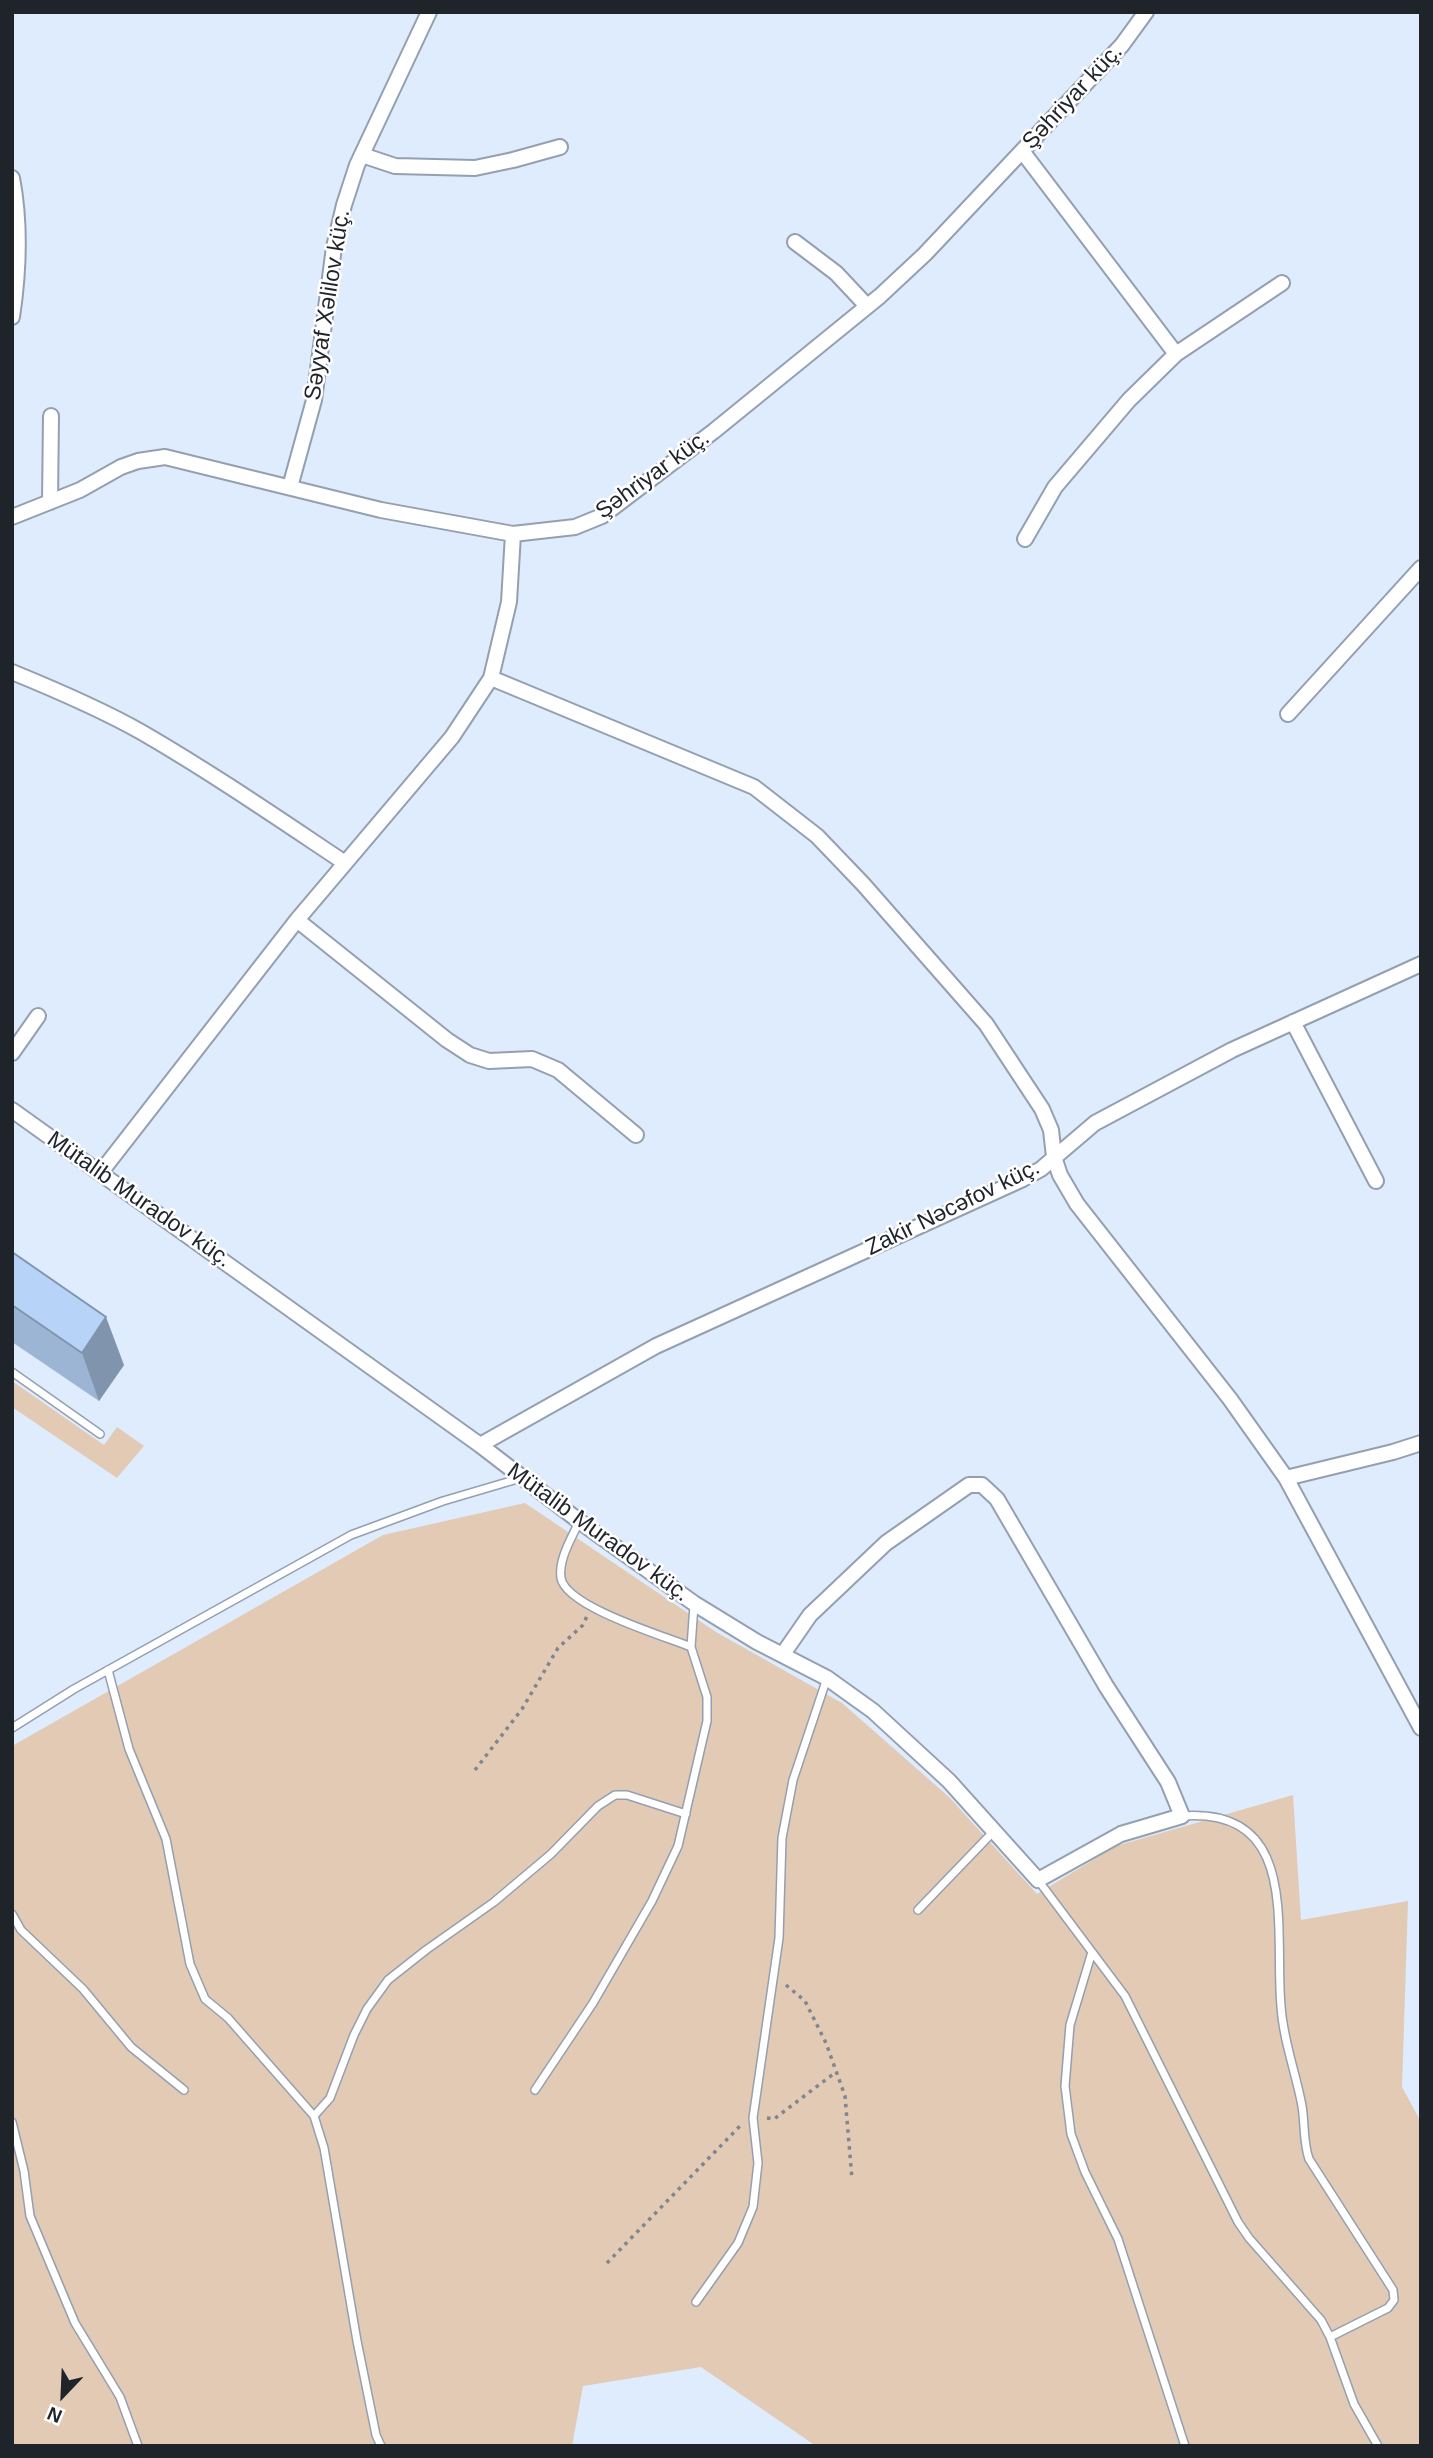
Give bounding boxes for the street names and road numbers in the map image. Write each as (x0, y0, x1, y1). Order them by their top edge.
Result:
street label: Şəhriyar küç. (1017, 39, 1129, 155)
street label: Səyyaf Xəlilov küç. (299, 208, 357, 402)
street label: Şəhriyar küç. (591, 424, 715, 526)
street label: Mütalib Muradov küç. (42, 1126, 236, 1274)
street label: Zakir Nəcəfov küç. (861, 1154, 1045, 1262)
street label: Mütalib Muradov küç. (501, 1458, 695, 1608)

